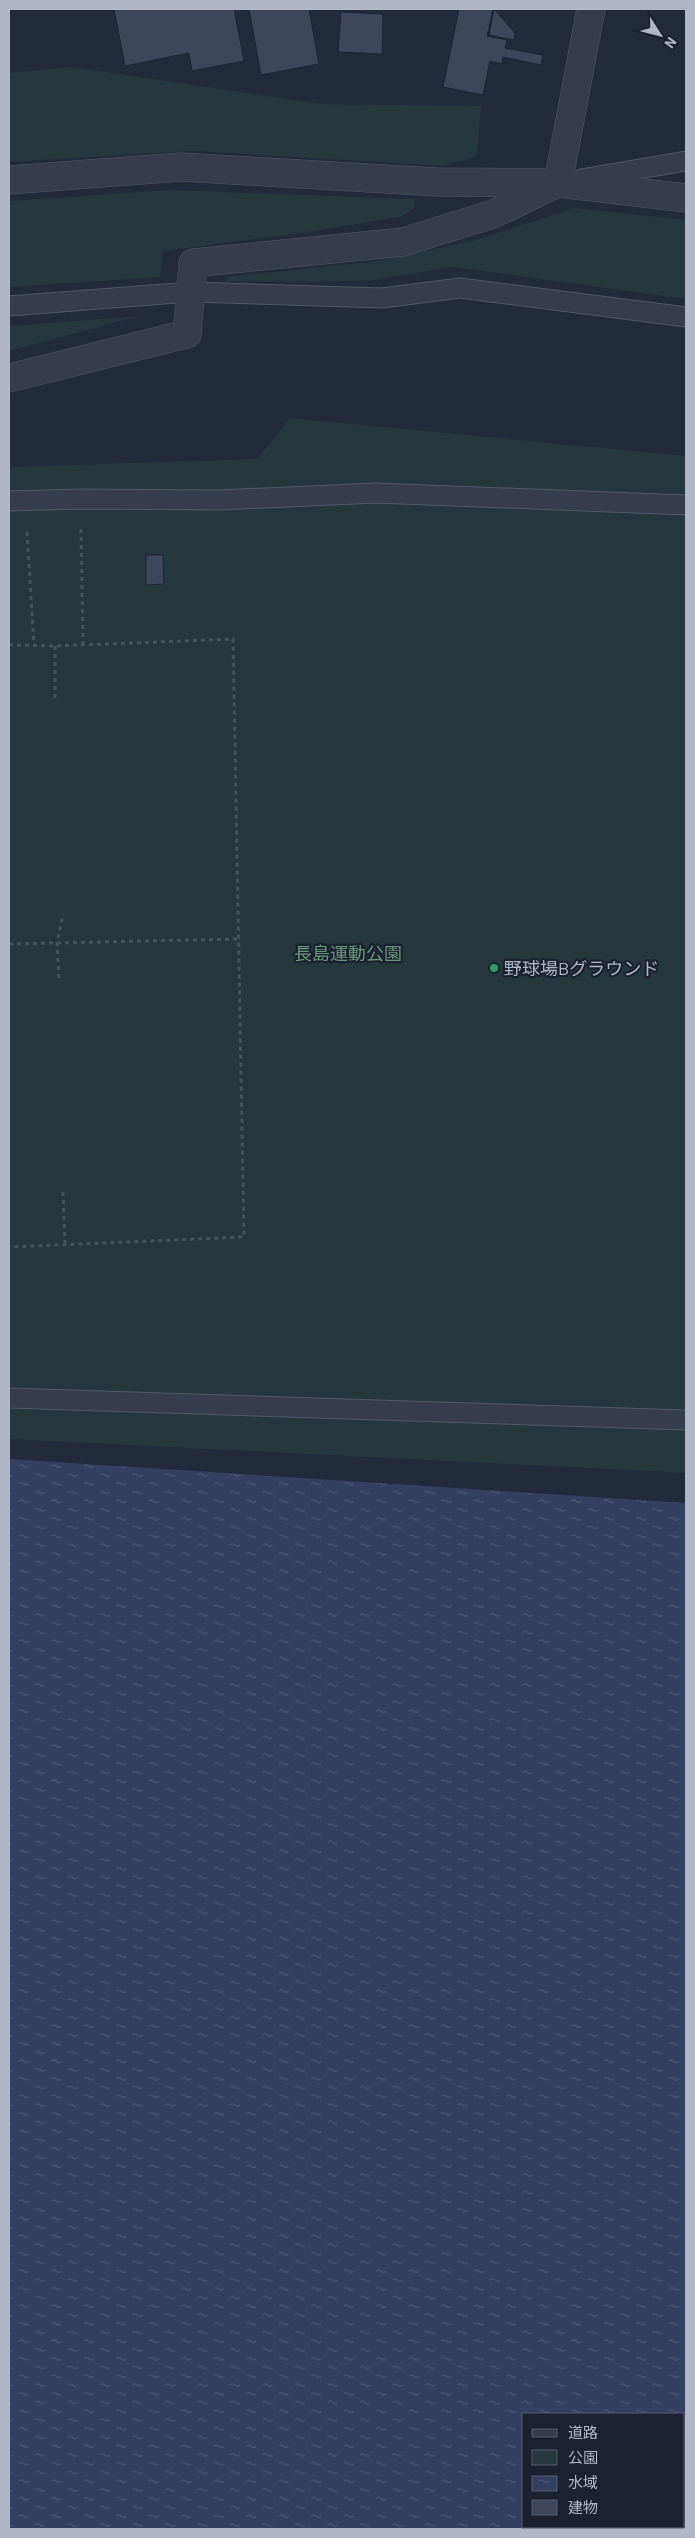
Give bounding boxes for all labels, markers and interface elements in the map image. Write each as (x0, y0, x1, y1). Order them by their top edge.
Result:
north arrow (635, 10, 685, 60)
text: N (661, 34, 681, 52)
park label: 長島運動公園 (294, 942, 402, 964)
place label: 野球場Bグラウンド (504, 957, 659, 979)
marker: 野球場Bグラウンド (488, 962, 500, 974)
legend (522, 2413, 685, 2528)
text: 道路 (568, 2423, 598, 2441)
text: 公園 (568, 2448, 598, 2466)
text: 水域 (568, 2473, 598, 2491)
text: 建物 (568, 2498, 598, 2516)

